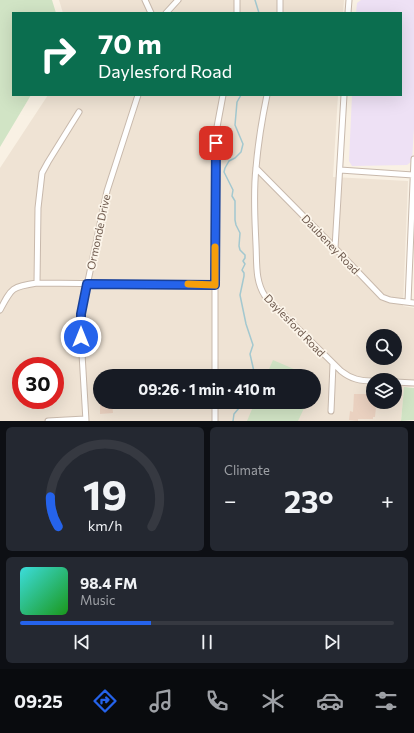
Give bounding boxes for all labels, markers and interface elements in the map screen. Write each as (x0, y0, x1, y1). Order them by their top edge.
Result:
text: 70 m (98, 26, 162, 60)
icon: right (32, 28, 84, 80)
text: Daylesford Road (98, 60, 232, 82)
pin (199, 126, 233, 160)
icon: arrive (205, 132, 227, 154)
street label: Ormonde Drive (84, 193, 112, 271)
street label: Daubeney Road (299, 212, 363, 276)
street label: Daylesford Road (262, 291, 328, 359)
position arrow (60, 316, 102, 358)
map controls (366, 329, 402, 409)
button: search (366, 329, 402, 365)
speed limit sign: 30 (12, 357, 64, 409)
button: layers (366, 373, 402, 409)
text: 09:26 · 1 min · 410 m (138, 380, 276, 398)
text: Climate (224, 462, 270, 478)
text: 19 (83, 468, 127, 519)
text: 23° (284, 482, 334, 519)
text: − (224, 487, 237, 514)
text: + (381, 487, 394, 514)
text: km/h (88, 516, 122, 534)
text: 98.4 FM (80, 574, 137, 592)
text: Music (80, 592, 115, 608)
icon: previous (71, 631, 93, 653)
icon: pause (196, 631, 218, 653)
icon: next (321, 631, 343, 653)
icon: directions (91, 687, 119, 715)
icon: music (147, 687, 175, 715)
icon: phone (203, 687, 231, 715)
icon: climate (259, 687, 287, 715)
icon: car (316, 687, 344, 715)
icon: filters (372, 687, 400, 715)
text: 09:25 (14, 690, 63, 712)

